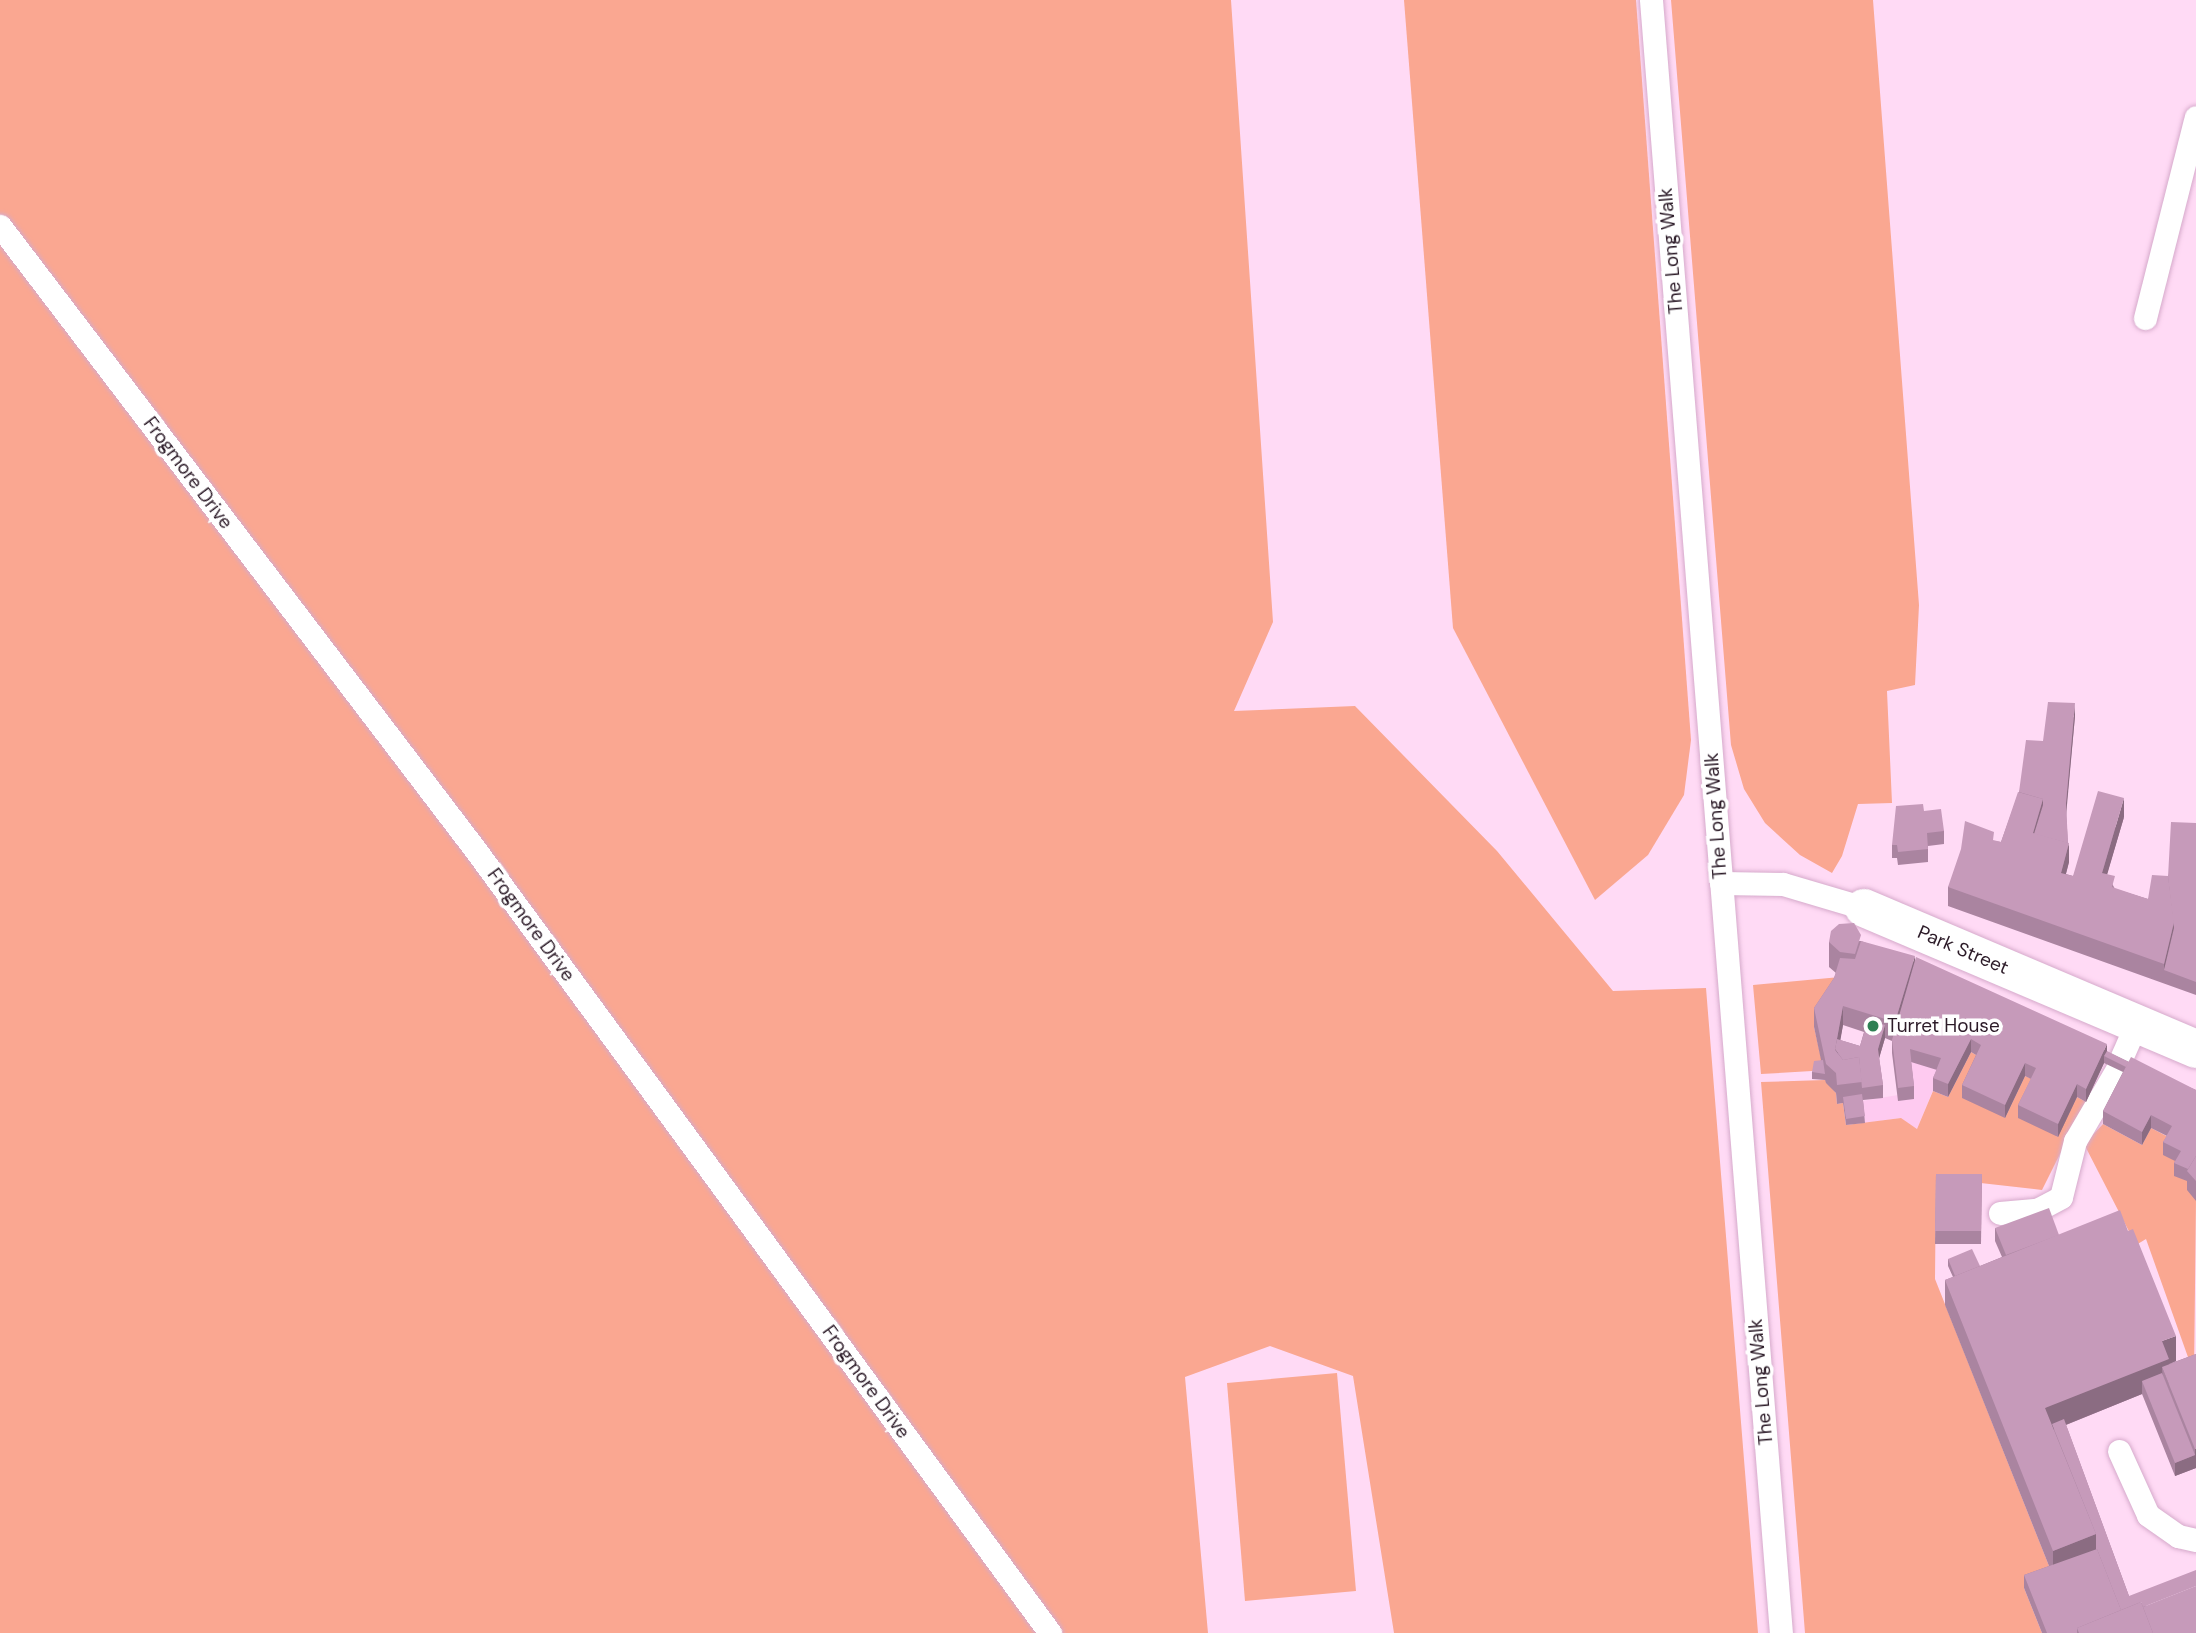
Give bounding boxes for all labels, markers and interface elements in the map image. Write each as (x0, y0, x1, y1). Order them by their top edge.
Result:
street label: The Long Walk (1654, 187, 1688, 315)
street label: Frogmore Drive (139, 413, 237, 533)
street label: The Long Walk (1700, 752, 1732, 880)
street label: Frogmore Drive (482, 864, 580, 986)
street label: Park Street (1914, 921, 2012, 979)
place label: Turret House (1887, 1015, 2000, 1037)
marker: Turret House (1865, 1018, 1881, 1034)
street label: The Long Walk (1744, 1318, 1778, 1446)
street label: Frogmore Drive (817, 1321, 915, 1443)

